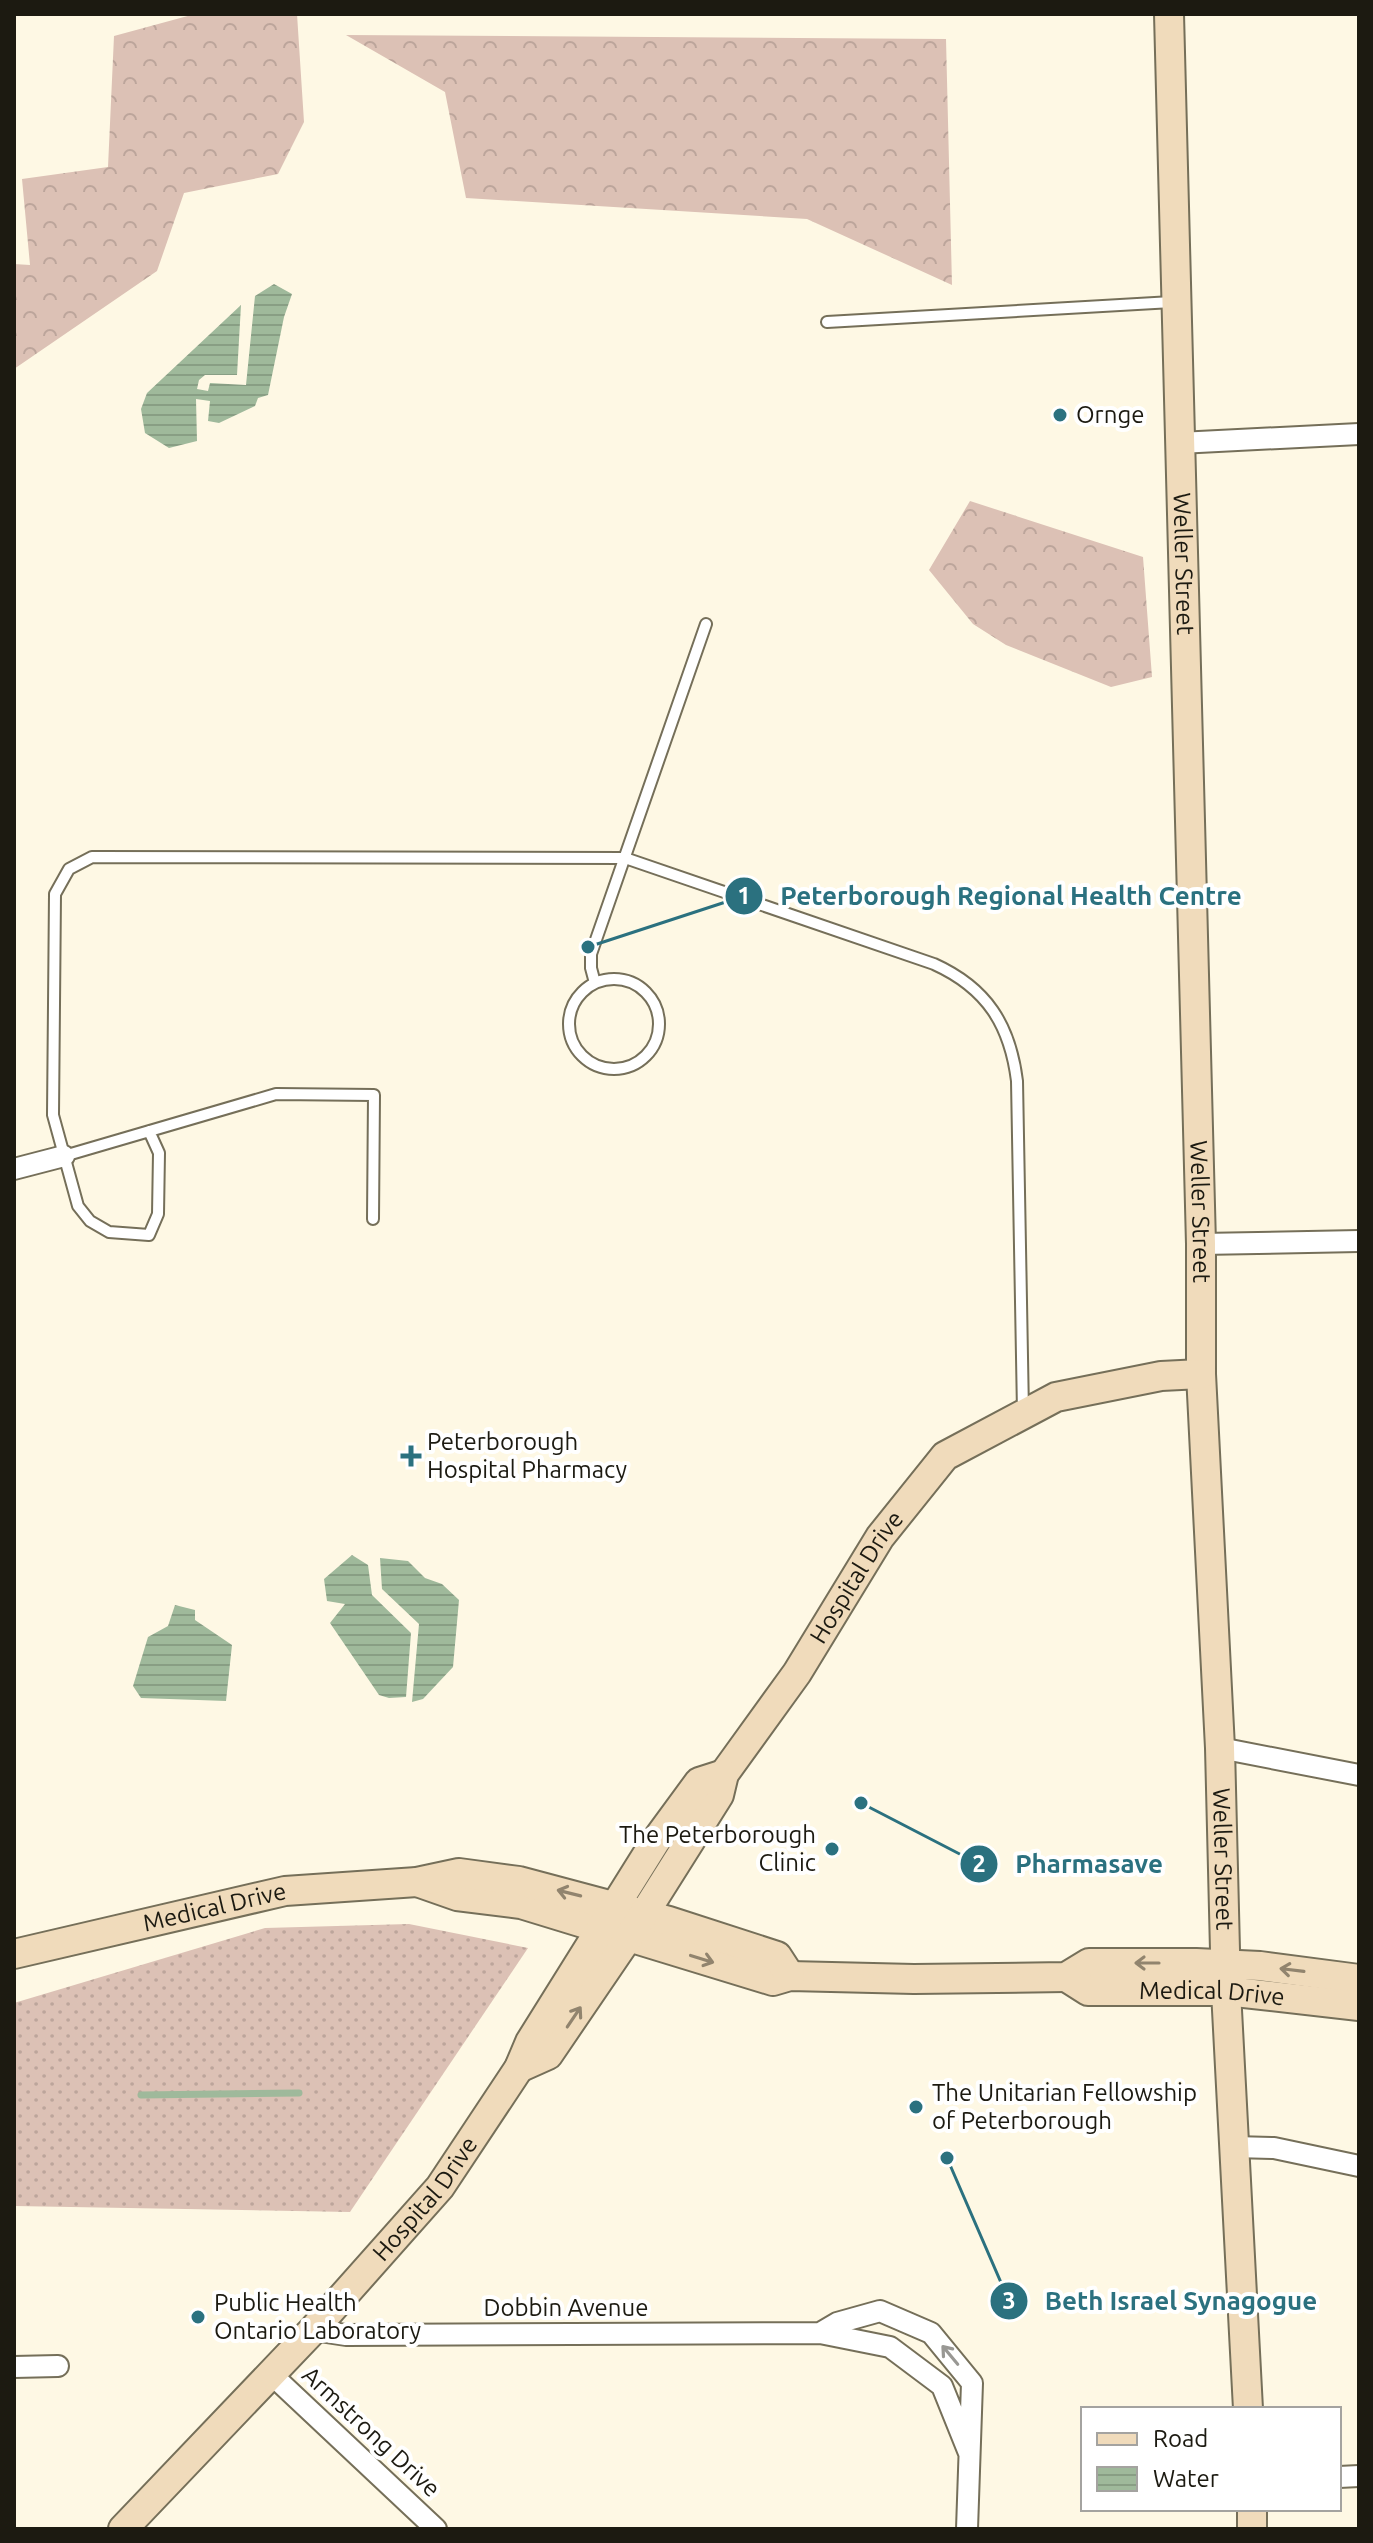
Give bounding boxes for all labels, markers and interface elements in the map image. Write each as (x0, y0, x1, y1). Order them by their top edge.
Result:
place label: Ornge (1076, 401, 1144, 428)
marker: Ornge (1051, 406, 1069, 424)
street label: Weller Street (1168, 492, 1199, 636)
callout: Peterborough Regional Health Centre (724, 871, 1257, 921)
text: Peterborough Regional Health Centre (780, 881, 1242, 910)
text: 1 (737, 882, 751, 909)
street label: Weller Street (1185, 1140, 1215, 1283)
place label: Peterborough Hospital Pharmacy (427, 1428, 628, 1483)
marker: Peterborough Hospital Pharmacy (402, 1447, 420, 1465)
street label: Hospital Drive (804, 1506, 908, 1648)
street label: Weller Street (1208, 1787, 1239, 1931)
place label: The Peterborough Clinic (619, 1821, 816, 1876)
callout: Pharmasave (959, 1839, 1179, 1889)
marker: The Peterborough Clinic (823, 1840, 841, 1858)
text: Pharmasave (1015, 1849, 1163, 1878)
text: 2 (972, 1850, 986, 1877)
street label: Medical Drive (140, 1877, 289, 1937)
one-way arrow (556, 1885, 582, 1900)
one-way arrow (689, 1953, 714, 1967)
one-way arrow (1134, 1955, 1161, 1971)
one-way arrow (1279, 1963, 1306, 1978)
street label: Medical Drive (1139, 1977, 1286, 2011)
one-way arrow (565, 2006, 582, 2028)
place label: The Unitarian Fellowship of Peterborough (932, 2079, 1197, 2134)
marker: The Unitarian Fellowship of Peterborough (907, 2098, 925, 2116)
street label: Hospital Drive (367, 2132, 483, 2266)
callout: Beth Israel Synagogue (989, 2276, 1334, 2326)
text: Beth Israel Synagogue (1045, 2286, 1317, 2315)
text: 3 (1002, 2287, 1016, 2314)
place label: Public Health Ontario Laboratory (214, 2289, 422, 2344)
street label: Dobbin Avenue (484, 2294, 648, 2321)
marker: Public Health Ontario Laboratory (189, 2308, 207, 2326)
one-way arrow (941, 2345, 959, 2366)
street label: Armstrong Drive (297, 2361, 446, 2502)
legend (1081, 2407, 1341, 2511)
text: Road (1153, 2425, 1208, 2452)
text: Water (1153, 2465, 1219, 2492)

